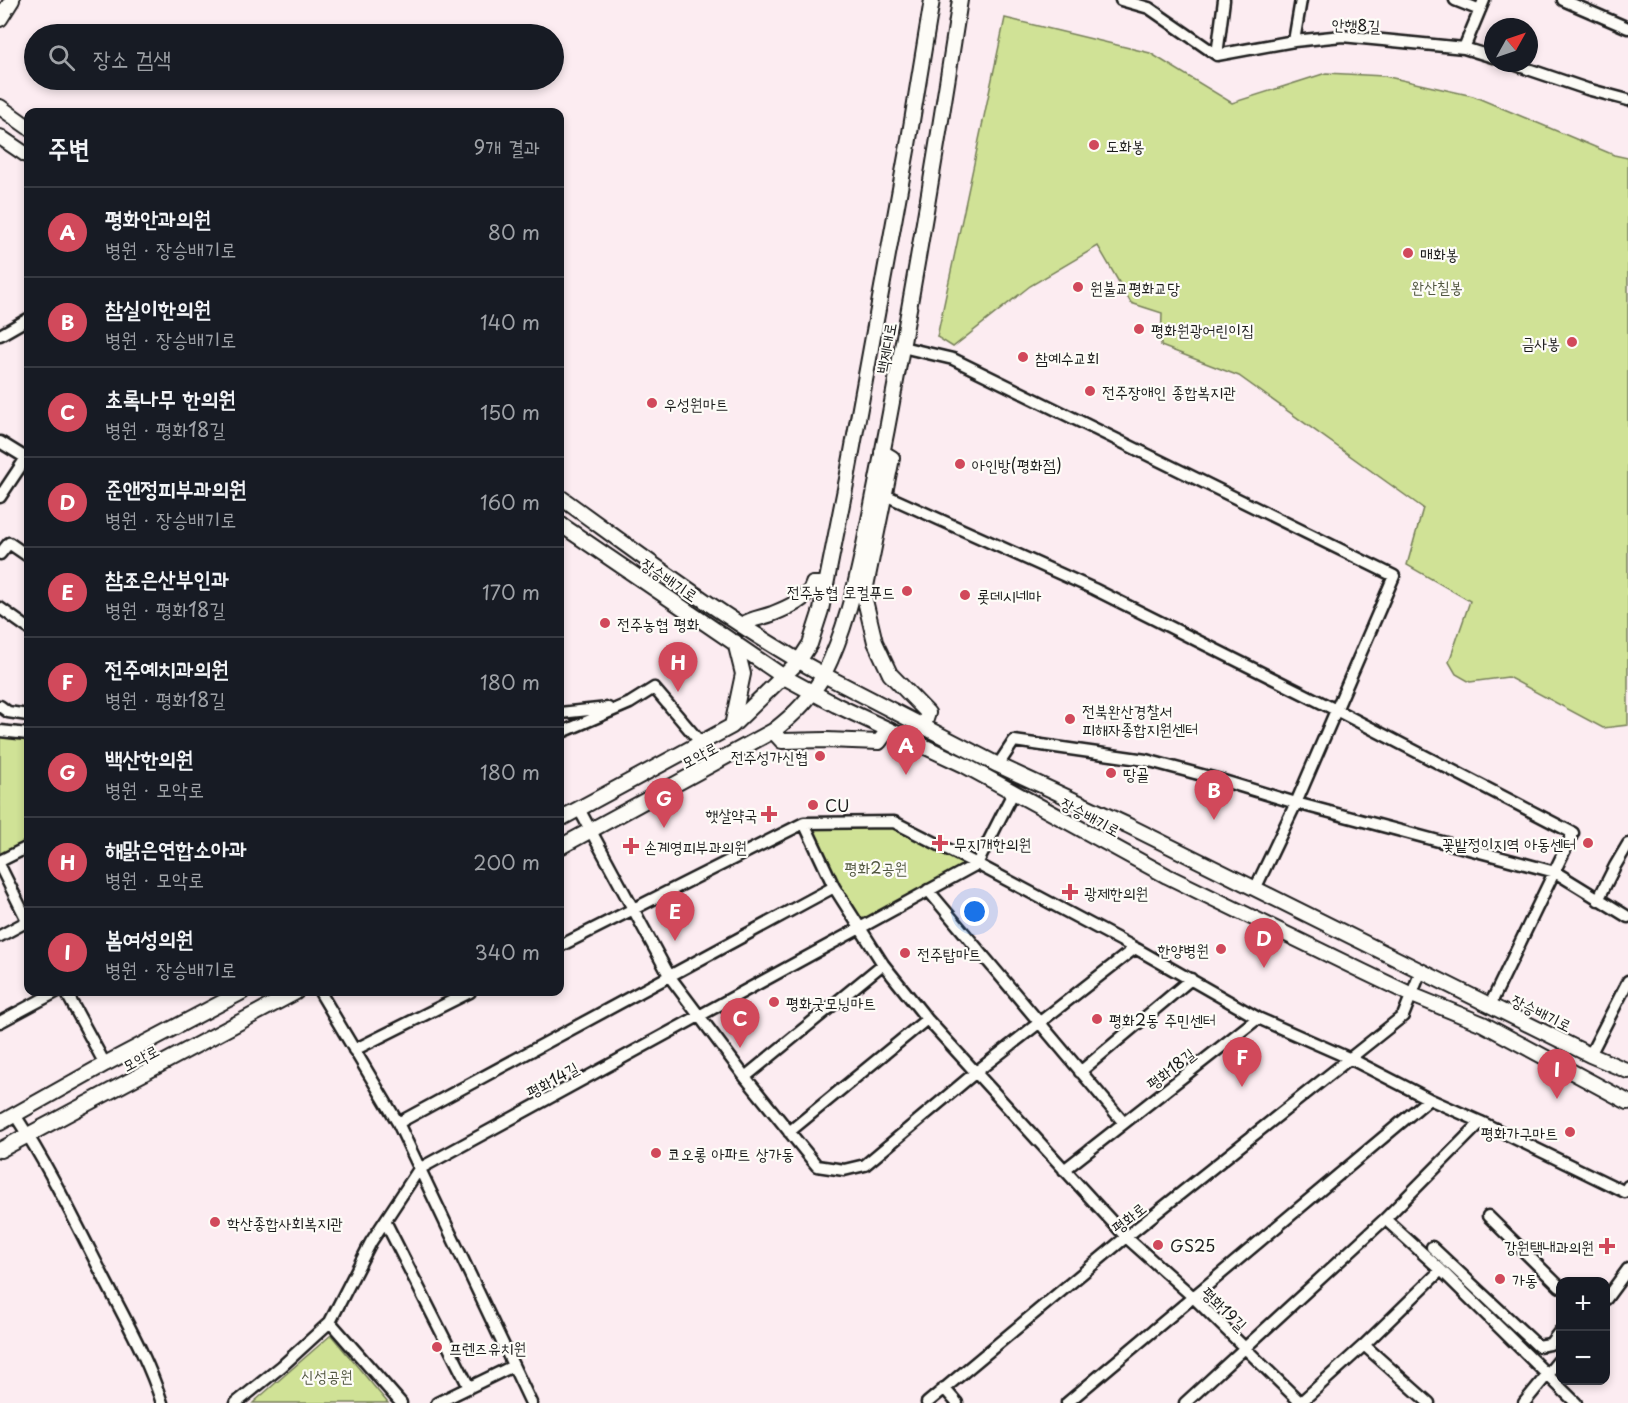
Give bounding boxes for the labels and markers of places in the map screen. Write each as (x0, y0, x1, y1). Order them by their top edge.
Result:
place label: 도화봉 (1106, 133, 1145, 157)
marker: 도화봉 (1087, 138, 1101, 152)
place label: 매화봉 (1420, 241, 1459, 265)
marker: 매화봉 (1401, 246, 1415, 260)
place label: 원불교평화교당 (1090, 275, 1180, 299)
marker: 원불교평화교당 (1071, 280, 1085, 294)
place label: 평화원광어린이집 (1151, 317, 1254, 341)
marker: 평화원광어린이집 (1132, 322, 1146, 336)
place label: 금사봉 (1521, 330, 1560, 354)
marker: 금사봉 (1565, 335, 1579, 349)
place label: 참예수교회 (1035, 345, 1099, 369)
marker: 참예수교회 (1016, 350, 1030, 364)
place label: 전주장애인 종합복지관 (1102, 379, 1236, 403)
marker: 전주장애인 종합복지관 (1083, 384, 1097, 398)
place label: 우성원마트 (664, 391, 728, 415)
marker: 우성원마트 (645, 396, 659, 410)
place label: 아인방(평화점) (972, 452, 1062, 476)
marker: 아인방(평화점) (953, 457, 967, 471)
place label: 전주농협 로컬푸드 (787, 579, 895, 603)
place label: 롯데시네마 (977, 583, 1042, 607)
marker: 전주농협 로컬푸드 (900, 584, 914, 598)
marker: 롯데시네마 (958, 588, 972, 602)
place label: 전주농협 평화 (617, 611, 700, 635)
marker: 전주농협 평화 (598, 616, 612, 630)
pin: H (658, 642, 698, 692)
place label: 전북완산경찰서 피해자종합지원센터 (1082, 698, 1198, 740)
marker: 전북완산경찰서 피해자종합지원센터 (1063, 712, 1077, 726)
pin: A (886, 726, 926, 775)
place label: 전주성가신협 (731, 744, 808, 768)
marker: 전주성가신협 (813, 749, 827, 763)
place label: 땅골 (1123, 761, 1149, 785)
marker: 땅골 (1104, 766, 1118, 780)
pin: B (1194, 770, 1234, 820)
pin: G (644, 778, 684, 828)
place label: CU (825, 793, 849, 817)
marker: CU (806, 798, 820, 812)
place label: 햇살약국 (706, 802, 757, 826)
marker: 햇살약국 (762, 807, 776, 821)
place label: 무지개한의원 (954, 831, 1031, 855)
place label: 꽃밭정이지역 아동센터 (1442, 831, 1576, 855)
place label: 손계영피부과의원 (644, 834, 747, 858)
marker: 무지개한의원 (931, 834, 949, 852)
marker: 꽃밭정이지역 아동센터 (1581, 836, 1595, 850)
marker: 손계영피부과의원 (622, 837, 640, 855)
place label: 광제한의원 (1084, 880, 1148, 904)
marker: 광제한의원 (1061, 883, 1079, 901)
pin: E (656, 892, 694, 941)
pin: D (1244, 918, 1284, 968)
place label: 한양병원 (1158, 937, 1209, 961)
place label: 전주탑마트 (917, 941, 981, 965)
marker: 한양병원 (1214, 942, 1228, 956)
marker: 전주탑마트 (898, 946, 912, 960)
place label: 평화굿모닝마트 (786, 990, 876, 1014)
marker: 평화굿모닝마트 (767, 995, 781, 1009)
pin: C (720, 998, 760, 1048)
place label: 평화2동 주민센터 (1109, 1007, 1216, 1031)
marker: 평화2동 주민센터 (1090, 1012, 1104, 1026)
pin: F (1222, 1038, 1262, 1087)
pin: I (1538, 1050, 1576, 1099)
place label: 평화가구마트 (1481, 1120, 1558, 1144)
marker: 평화가구마트 (1563, 1125, 1577, 1139)
place label: 코오롱 아파트 상가동 (668, 1141, 794, 1165)
marker: 코오롱 아파트 상가동 (649, 1146, 663, 1160)
place label: 학산종합사회복지관 (227, 1210, 343, 1234)
marker: 학산종합사회복지관 (208, 1215, 222, 1229)
place label: GS25 (1170, 1233, 1215, 1257)
place label: 강원택내과의원 (1504, 1234, 1594, 1258)
marker: 강원택내과의원 (1598, 1237, 1616, 1255)
marker: GS25 (1151, 1238, 1165, 1252)
place label: 가동 (1512, 1267, 1538, 1291)
marker: 가동 (1493, 1272, 1507, 1286)
place label: 프렌즈유치원 (449, 1335, 526, 1359)
marker: 프렌즈유치원 (430, 1340, 444, 1354)

